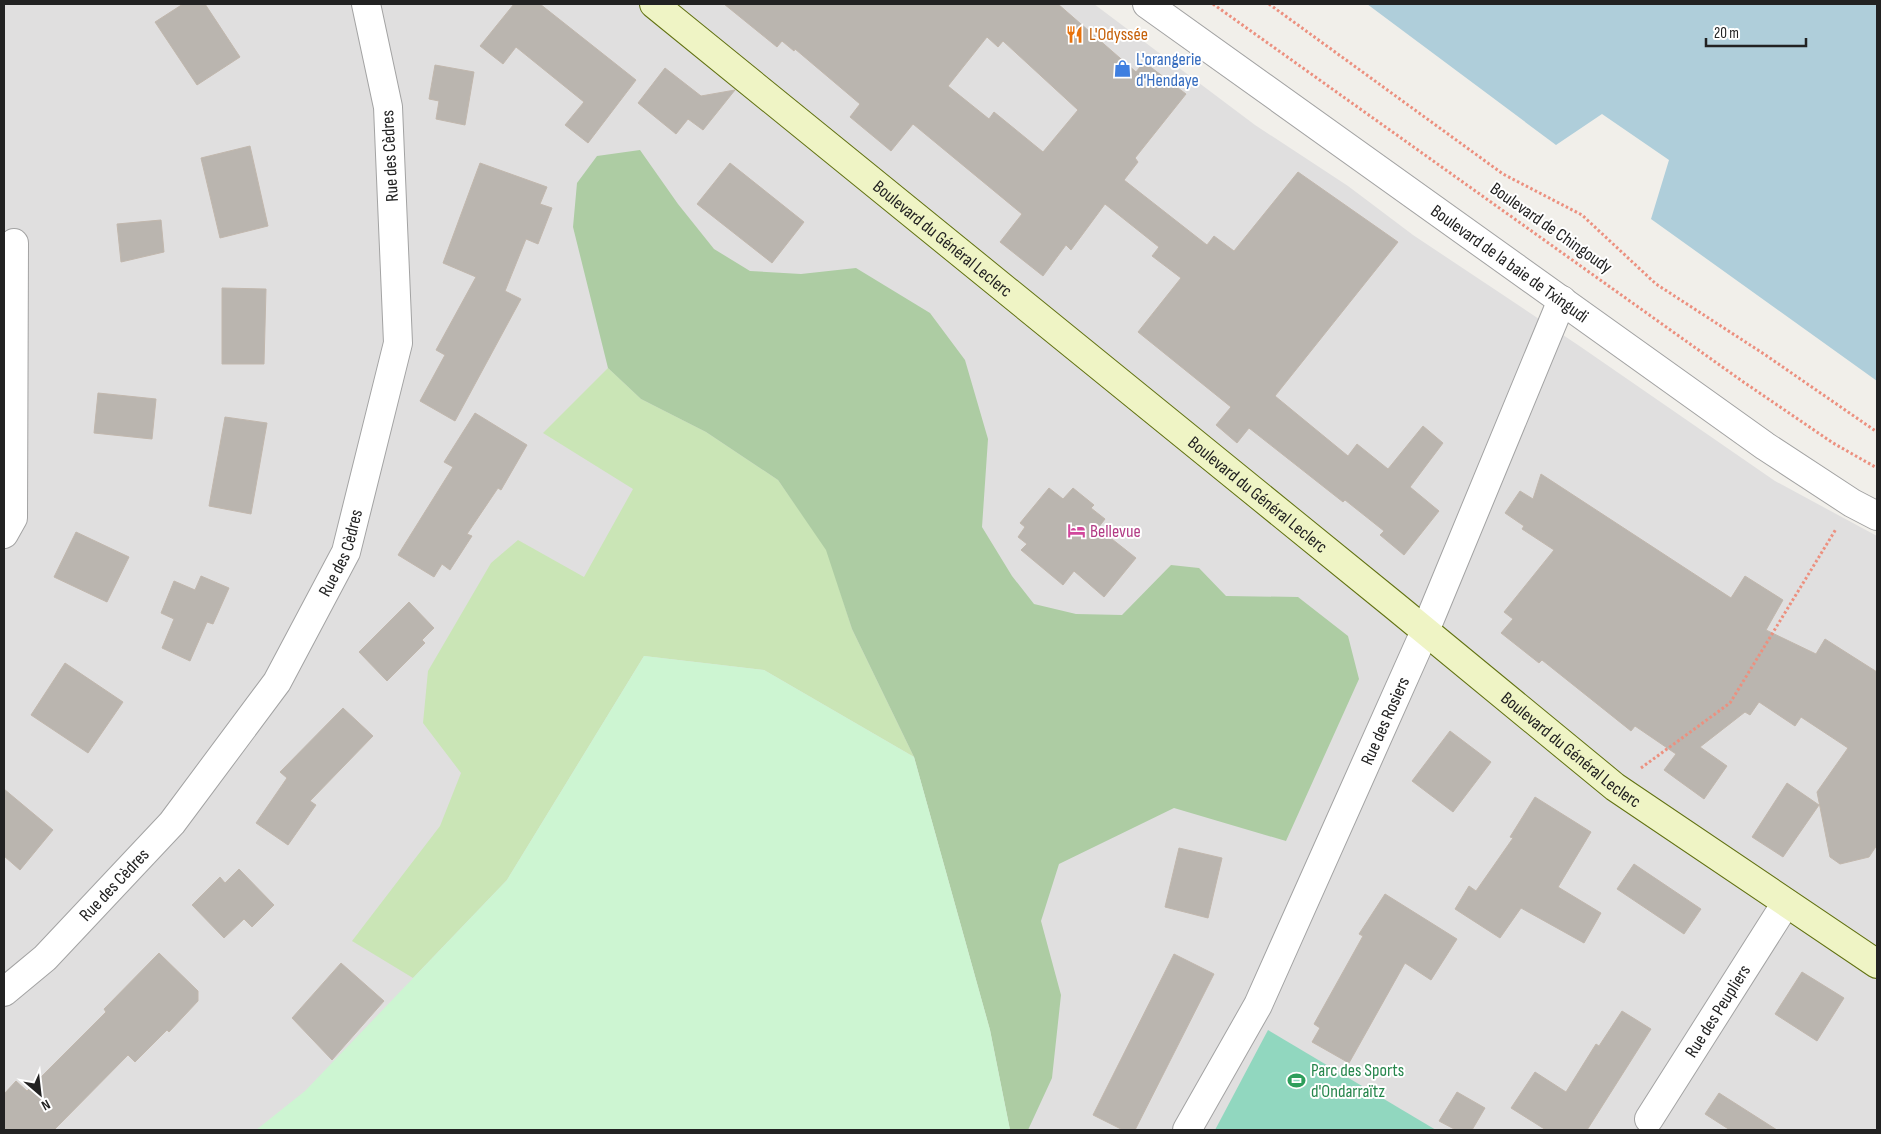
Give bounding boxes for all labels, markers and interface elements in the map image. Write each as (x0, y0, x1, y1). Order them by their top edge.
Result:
scale bar (1706, 15, 1806, 47)
restaurant icon: L'Odyssée (1065, 24, 1085, 44)
place label: L'Odyssée (1089, 24, 1148, 45)
text: 20 m (1714, 24, 1739, 43)
place label: L'orangerie d'Hendaye (1136, 49, 1202, 91)
shop icon: L'orangerie d'Hendaye (1112, 59, 1132, 79)
street label: Rue des Cèdres (377, 110, 403, 202)
street label: Boulevard du Général Leclerc (869, 176, 1017, 301)
street label: Boulevard de Chingoudy (1486, 178, 1616, 278)
street label: Boulevard de la baie de Txingudi (1427, 200, 1593, 327)
street label: Boulevard du Général Leclerc (1184, 432, 1332, 557)
street label: Rue des Cèdres (314, 507, 367, 600)
hotel icon: Bellevue (1066, 521, 1086, 541)
place label: Bellevue (1090, 521, 1141, 542)
street label: Rue des Rosiers (1356, 674, 1414, 768)
street label: Boulevard du Général Leclerc (1497, 687, 1645, 812)
street label: Rue des Cèdres (75, 844, 153, 925)
street label: Rue des Peupliers (1680, 961, 1755, 1061)
place label: Parc des Sports d'Ondarraïtz (1311, 1060, 1404, 1102)
north arrow (15, 1069, 65, 1119)
sports icon: Parc des Sports d'Ondarraïtz (1287, 1070, 1307, 1090)
text: N (39, 1096, 53, 1114)

